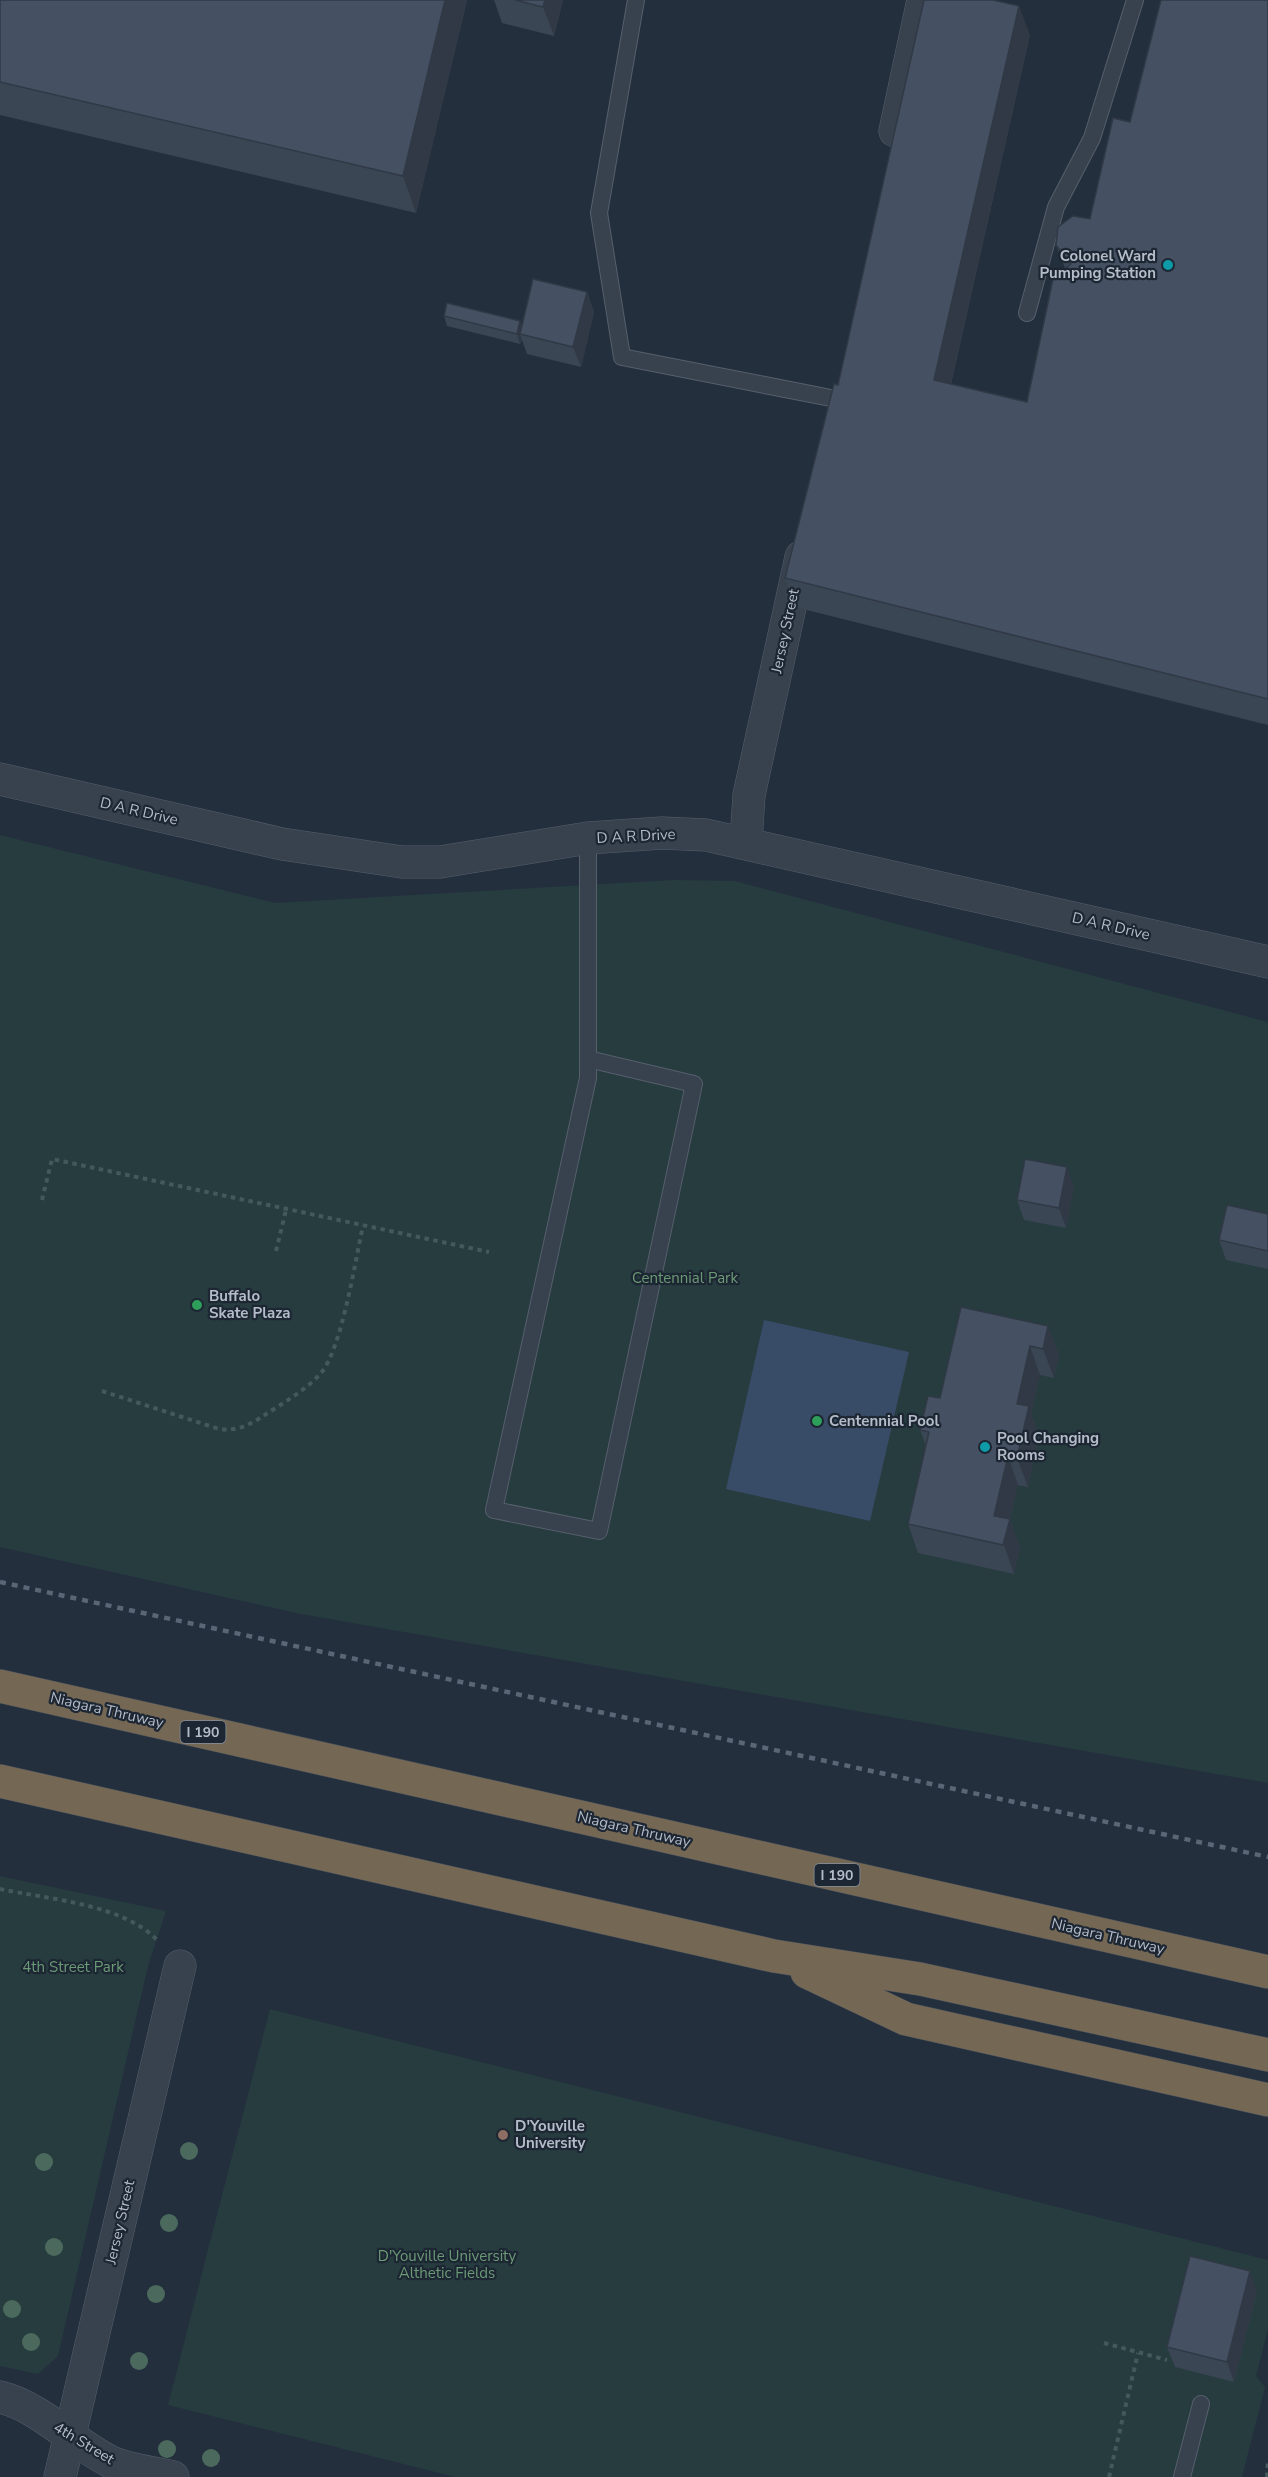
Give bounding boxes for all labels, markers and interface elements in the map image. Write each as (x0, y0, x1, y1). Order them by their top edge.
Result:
place label: Colonel Ward Pumping Station (1039, 246, 1156, 283)
marker: Colonel Ward Pumping Station (1161, 258, 1175, 272)
street label: Jersey Street (766, 586, 804, 676)
street label: D A R Drive (98, 792, 180, 830)
street label: D A R Drive (596, 824, 676, 848)
street label: D A R Drive (1070, 907, 1152, 945)
park label: Centennial Park (632, 1268, 738, 1288)
place label: Buffalo Skate Plaza (209, 1286, 291, 1323)
marker: Buffalo Skate Plaza (190, 1298, 204, 1312)
place label: Centennial Pool (829, 1411, 939, 1431)
marker: Centennial Pool (810, 1414, 824, 1428)
place label: Pool Changing Rooms (997, 1428, 1099, 1465)
marker: Pool Changing Rooms (978, 1440, 992, 1454)
street label: Niagara Thruway (48, 1687, 166, 1733)
road number: I 190 (180, 1721, 226, 1743)
street label: Niagara Thruway (575, 1806, 693, 1852)
road number: I 190 (814, 1864, 860, 1886)
street label: Niagara Thruway (1049, 1913, 1167, 1959)
park label: 4th Street Park (22, 1957, 124, 1977)
place label: D'Youville University (515, 2116, 585, 2153)
marker: D'Youville University (496, 2128, 510, 2142)
street label: Jersey Street (100, 2177, 140, 2267)
park label: D'Youville University Althetic Fields (378, 2246, 516, 2283)
street label: 4th Street (50, 2417, 119, 2469)

